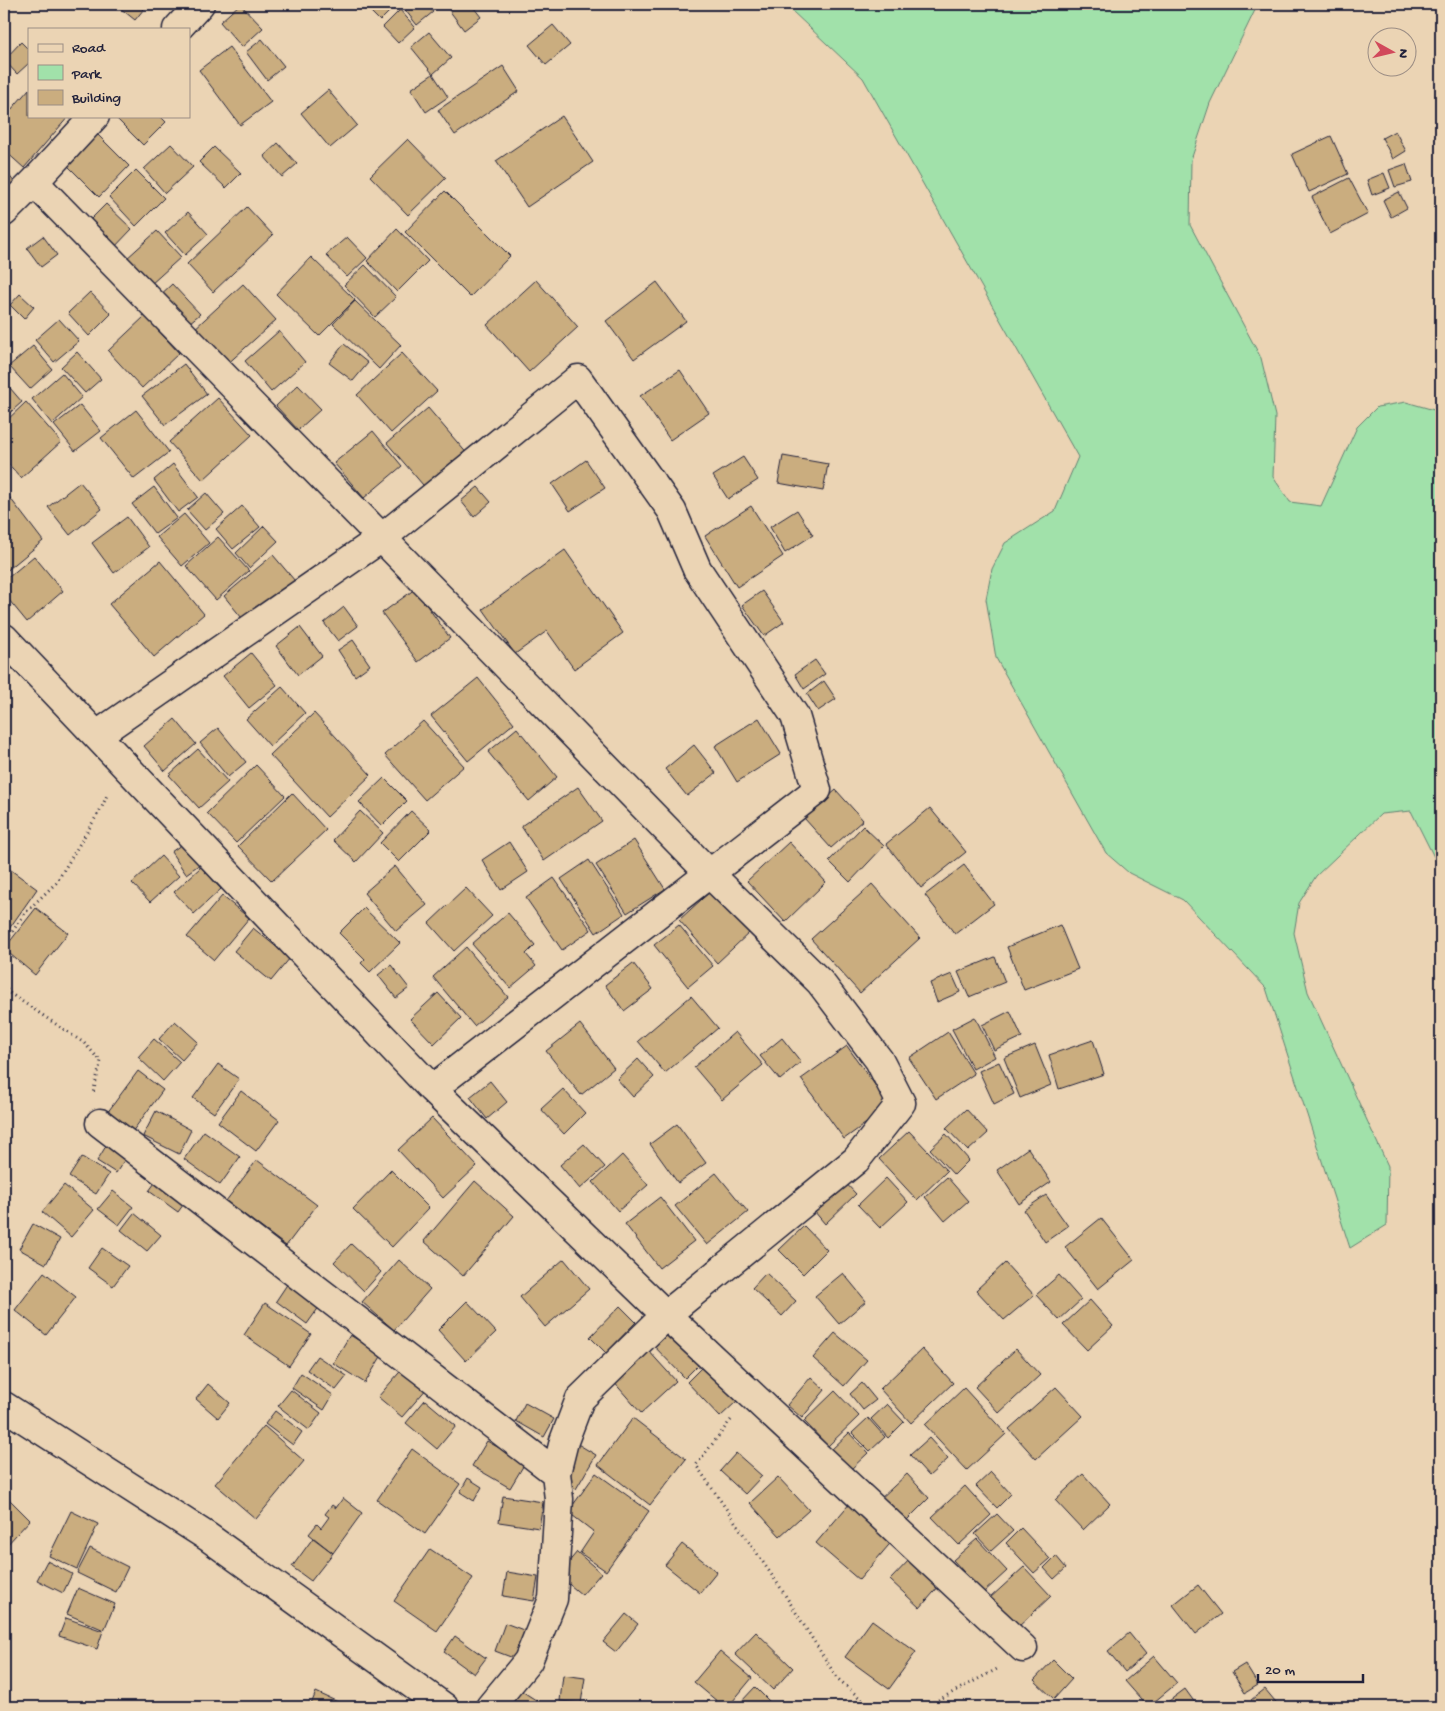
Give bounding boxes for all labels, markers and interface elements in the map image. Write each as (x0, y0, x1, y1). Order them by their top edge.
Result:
legend (28, 28, 190, 118)
north arrow (1368, 28, 1418, 78)
text: Road (72, 40, 106, 58)
text: N (1393, 48, 1411, 59)
text: Park (71, 66, 102, 84)
text: Building (71, 90, 121, 108)
scale bar (1258, 1651, 1362, 1683)
text: 20 m (1265, 1662, 1295, 1680)

